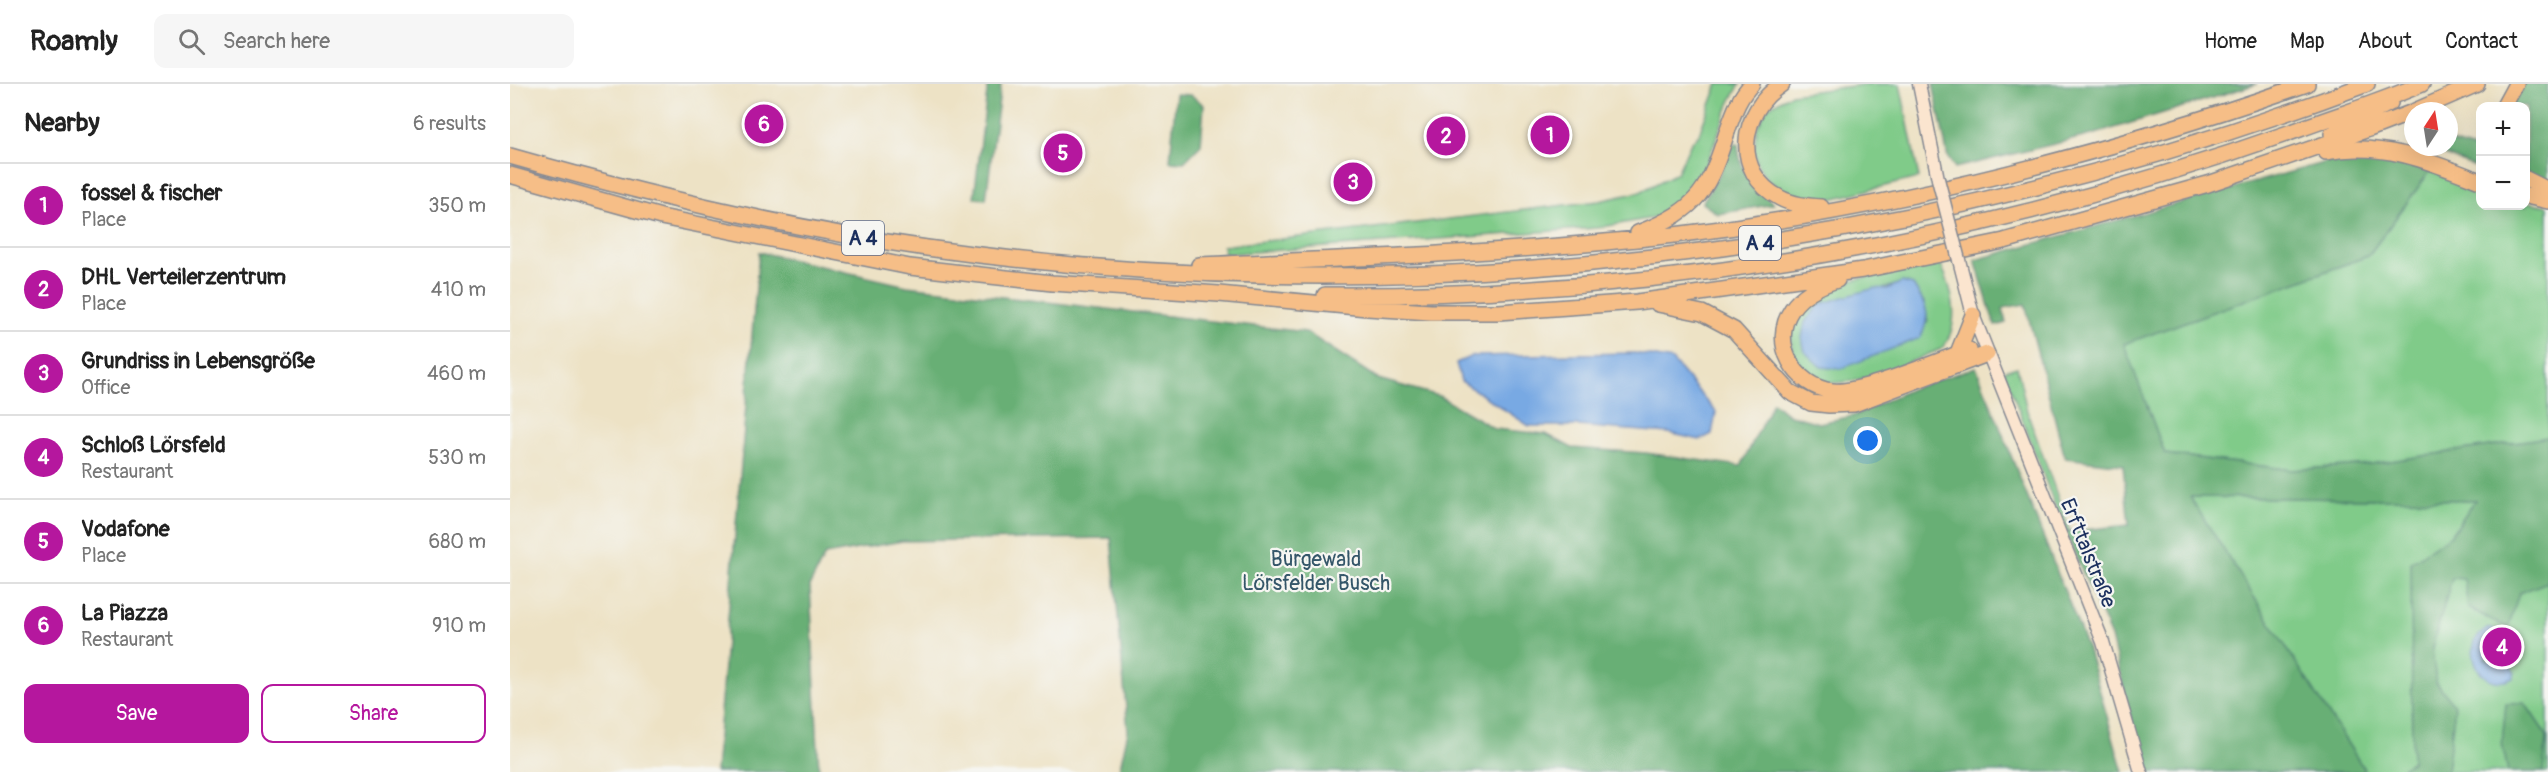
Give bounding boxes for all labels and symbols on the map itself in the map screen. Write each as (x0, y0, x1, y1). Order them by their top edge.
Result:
pin: 6 (744, 102, 784, 147)
north arrow (2404, 102, 2458, 156)
pin: 1 (1530, 112, 1570, 158)
pin: 2 (1426, 113, 1466, 158)
pin: 5 (1044, 130, 1082, 176)
pin: 3 (1334, 160, 1372, 204)
road number: A 4 (842, 221, 884, 255)
road number: A 4 (1739, 226, 1781, 260)
your location (1853, 426, 1882, 455)
street label: Erfttalstraße (2054, 494, 2122, 612)
park label: Bürgewald Lörsfelder Busch (1242, 546, 1390, 597)
pin: 4 (2482, 624, 2522, 670)

